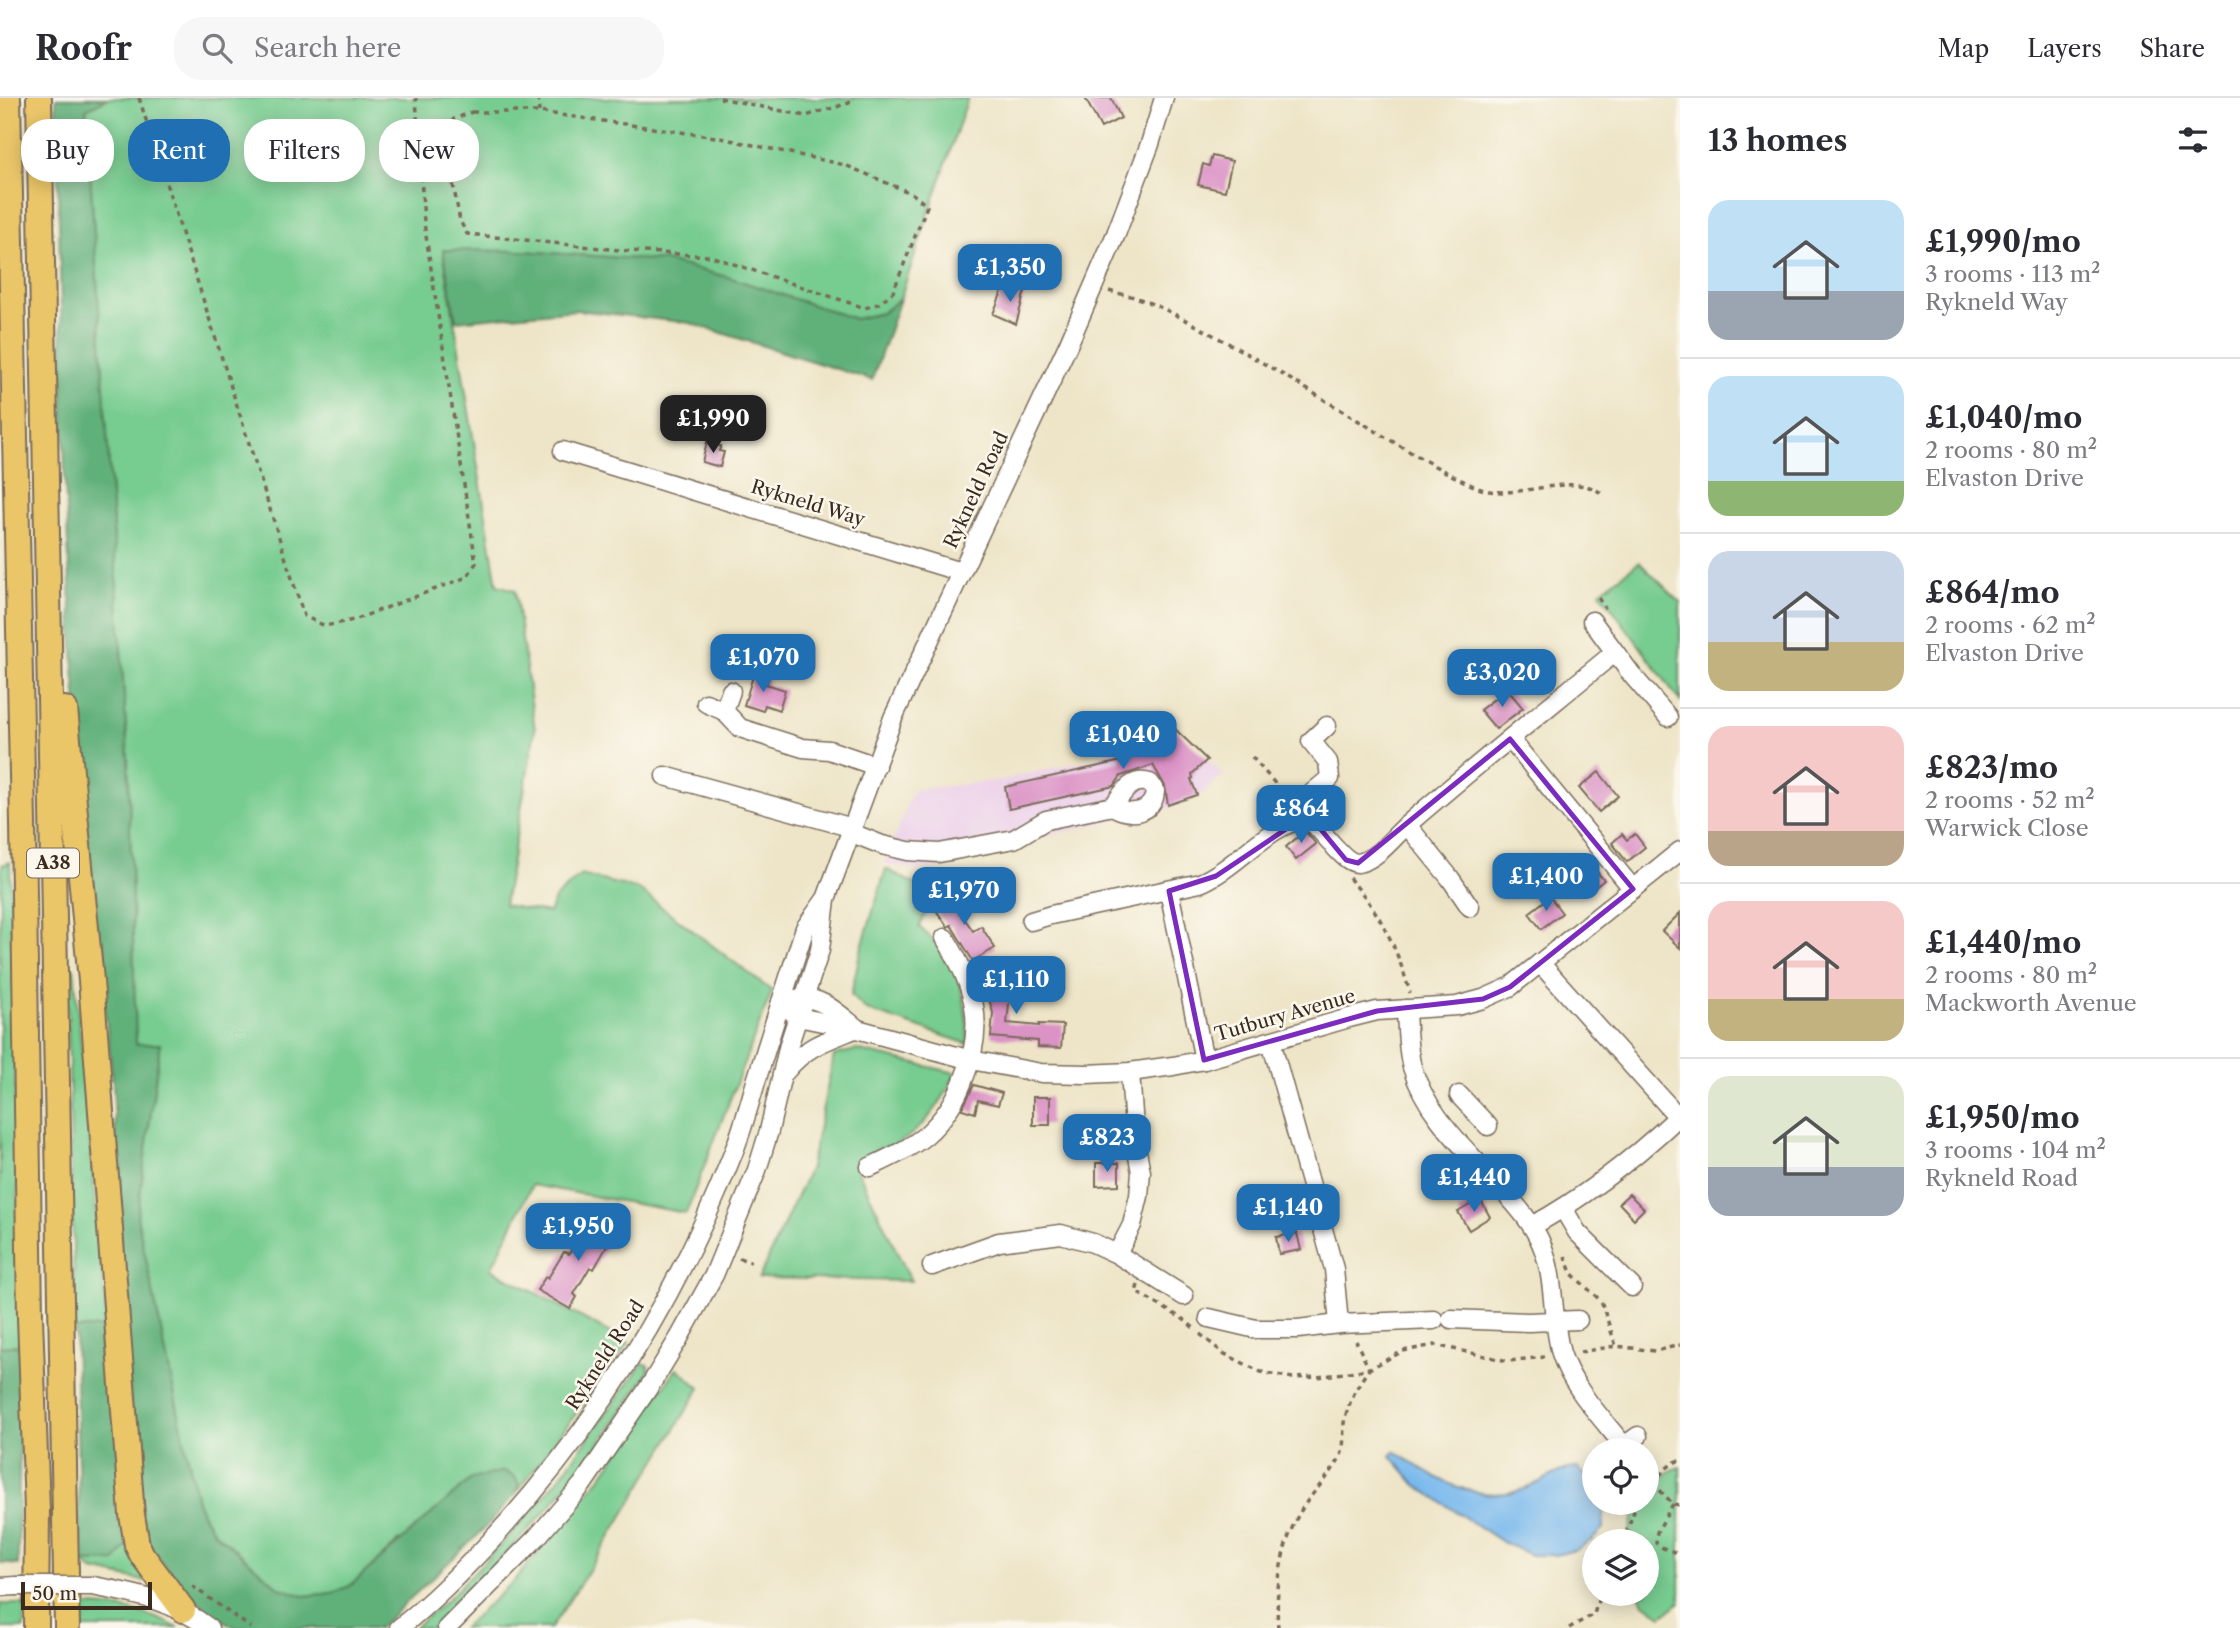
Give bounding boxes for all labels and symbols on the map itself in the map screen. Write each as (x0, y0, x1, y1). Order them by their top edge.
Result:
pin: £1,350 (953, 244, 1067, 304)
pin: £1,990 (656, 396, 770, 455)
street label: Rykneld Road (939, 427, 1013, 552)
street label: Rykneld Way (748, 475, 868, 531)
pin: £1,070 (706, 634, 820, 694)
pin: £3,020 (1445, 650, 1559, 709)
pin: £1,040 (1066, 712, 1180, 771)
pin: £864 (1260, 786, 1342, 845)
road number: A38 (27, 848, 79, 878)
pin: £1,400 (1489, 854, 1603, 913)
pin: £1,970 (907, 868, 1021, 927)
pin: £1,110 (959, 956, 1073, 1016)
street label: Tutbury Avenue (1212, 984, 1358, 1046)
pin: £823 (1066, 1114, 1148, 1174)
pin: £1,440 (1417, 1154, 1531, 1214)
pin: £1,140 (1231, 1184, 1345, 1244)
pin: £1,950 (521, 1204, 635, 1263)
street label: Rykneld Road (561, 1295, 649, 1414)
scale bar (21, 1579, 152, 1611)

